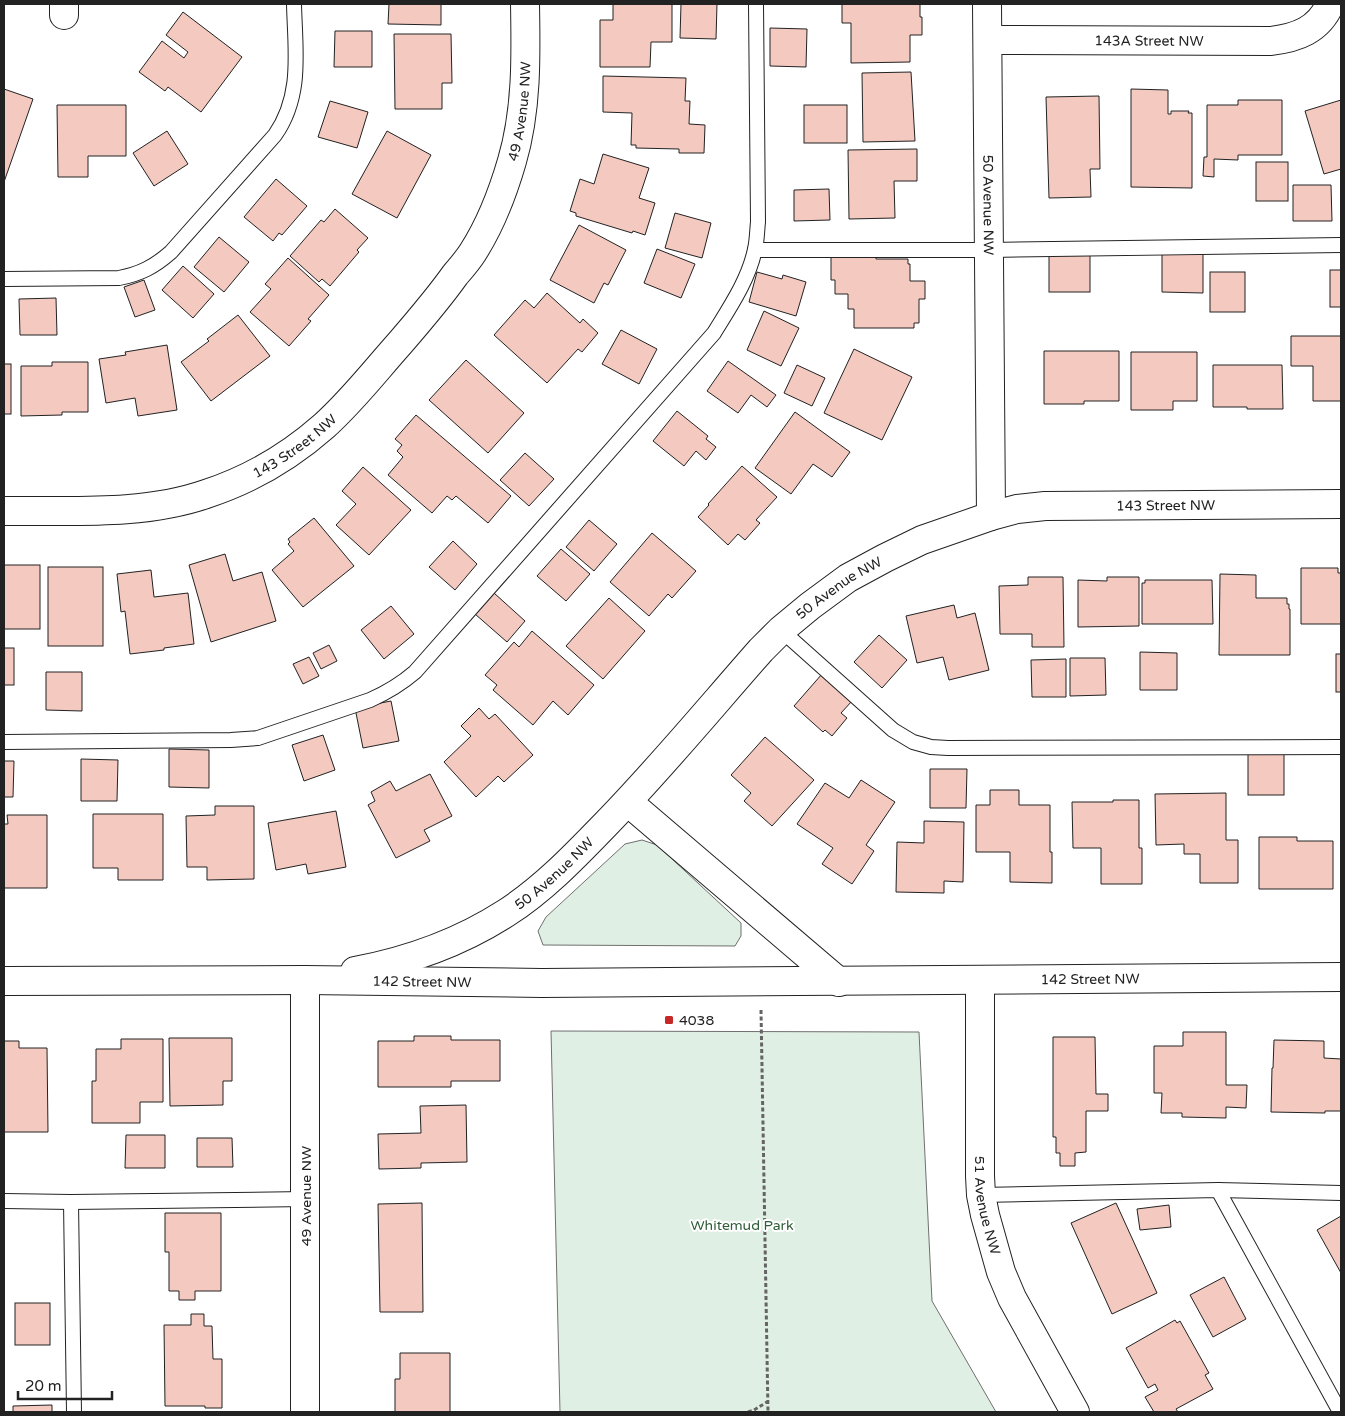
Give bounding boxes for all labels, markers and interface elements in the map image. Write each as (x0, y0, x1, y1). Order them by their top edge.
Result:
street label: 143A Street NW (1094, 32, 1204, 49)
street label: 49 Avenue NW (504, 61, 534, 163)
street label: 50 Avenue NW (980, 155, 997, 255)
street label: 143 Street NW (250, 410, 340, 482)
street label: 143 Street NW (1116, 496, 1215, 514)
street label: 50 Avenue NW (792, 553, 885, 623)
street label: 50 Avenue NW (511, 834, 597, 913)
street label: 142 Street NW (1040, 970, 1140, 988)
street label: 142 Street NW (372, 972, 472, 991)
place label: 4038 (679, 1012, 714, 1029)
marker: 4038 (663, 1014, 675, 1026)
street label: 49 Avenue NW (298, 1146, 315, 1246)
street label: 51 Avenue NW (972, 1156, 1004, 1257)
park label: Whitemud Park (690, 1217, 794, 1234)
scale bar (18, 1368, 111, 1400)
text: 20 m (25, 1377, 62, 1395)

